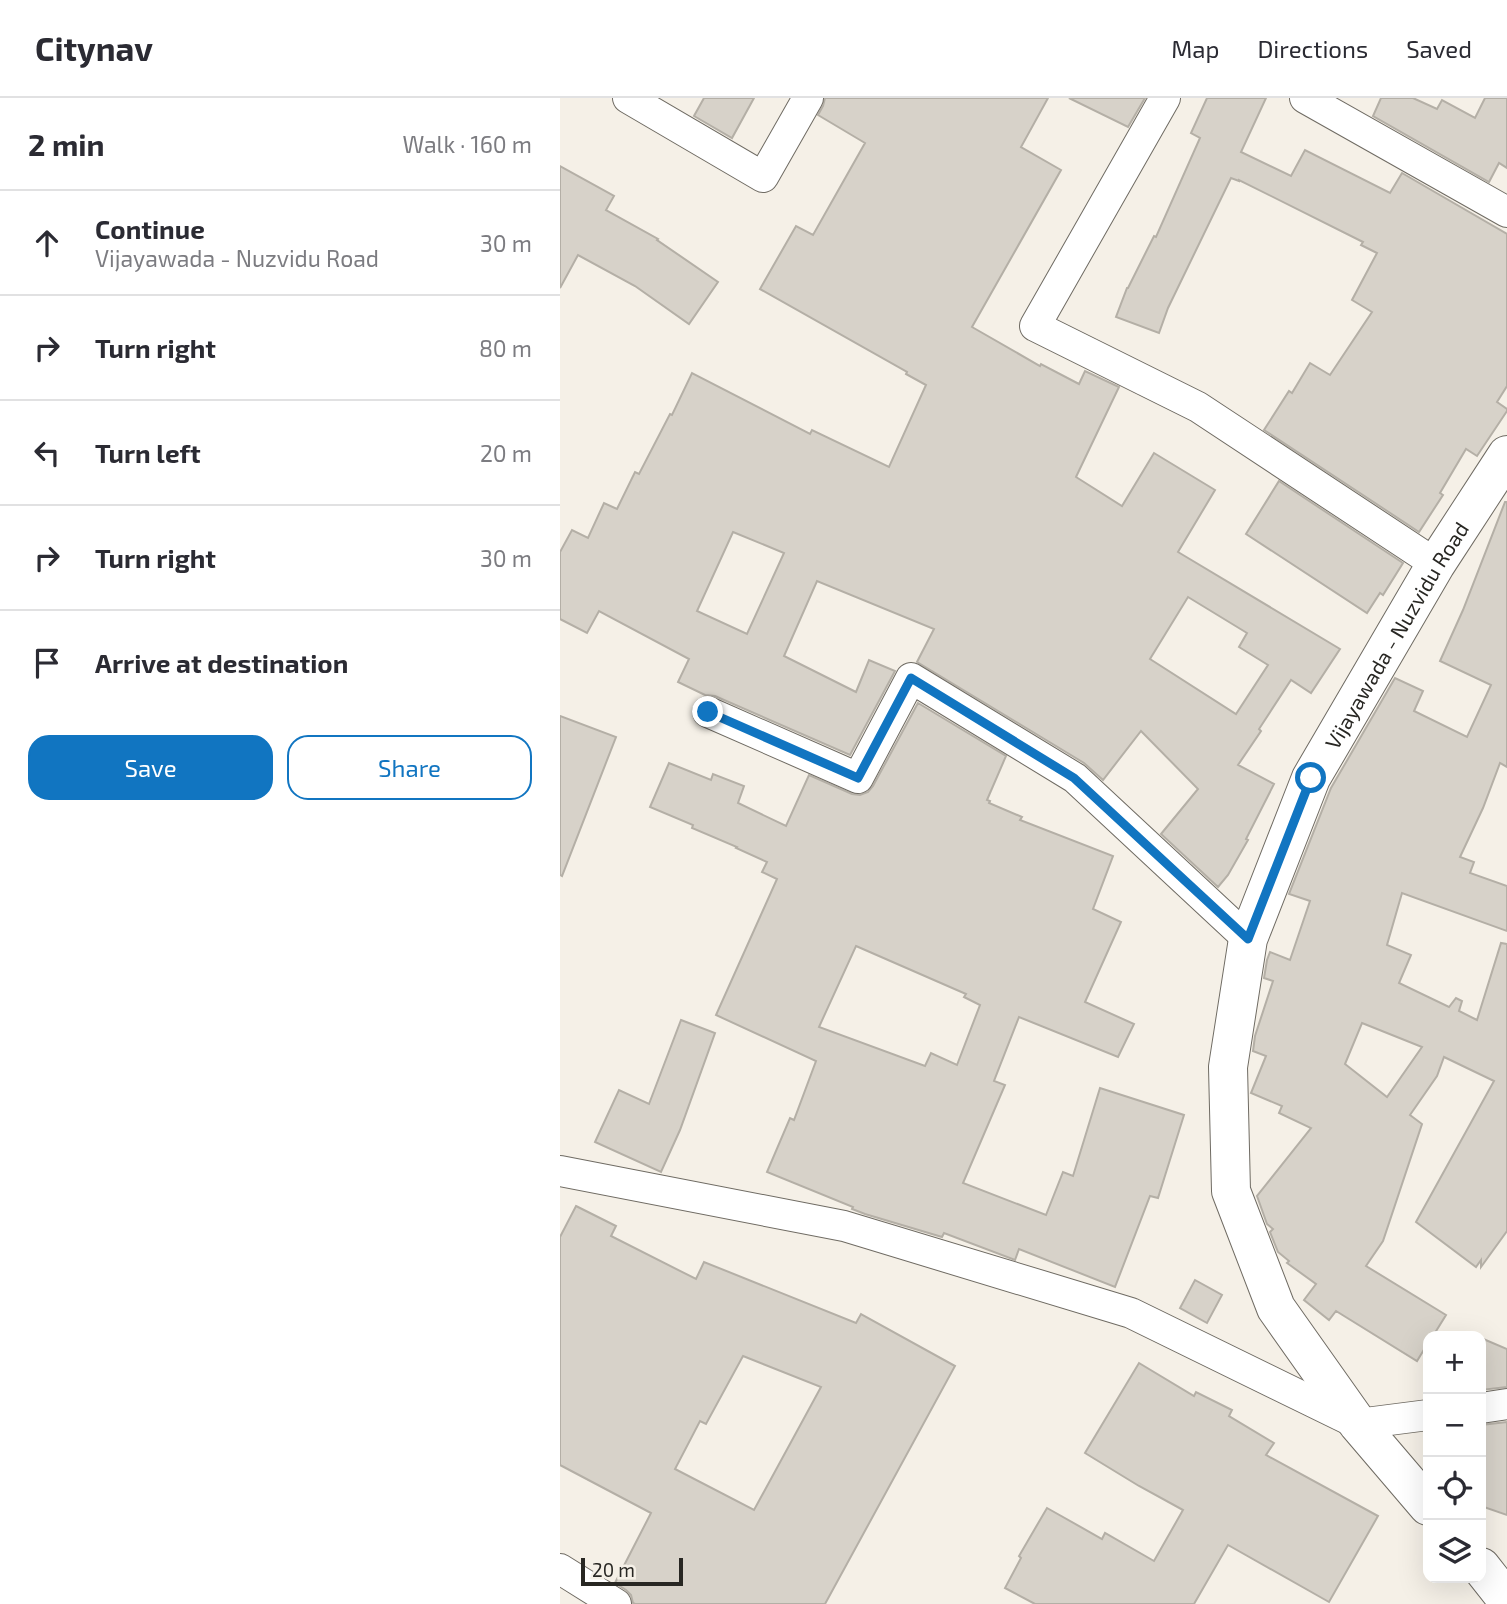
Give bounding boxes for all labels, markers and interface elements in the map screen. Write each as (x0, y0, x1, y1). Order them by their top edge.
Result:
text: Citynav (35, 28, 153, 68)
text: Map (1171, 34, 1219, 63)
text: Directions (1257, 34, 1368, 63)
text: Saved (1406, 34, 1472, 63)
text: 2 min (28, 126, 105, 162)
text: Walk · 160 m (402, 130, 532, 158)
text: Continue (95, 213, 205, 244)
icon: ahead (28, 224, 66, 262)
text: 30 m (480, 229, 532, 257)
text: Vijayawada - Nuzvidu Road (95, 244, 379, 272)
icon: right (28, 329, 66, 367)
text: Turn right (95, 332, 216, 363)
text: 80 m (479, 334, 532, 362)
icon: left (28, 434, 66, 472)
text: Turn left (95, 437, 201, 468)
text: 20 m (480, 439, 532, 467)
street label: Vijayawada - Nuzvidu Road (1319, 517, 1473, 753)
icon: right (28, 539, 66, 577)
text: Turn right (95, 542, 216, 573)
text: 30 m (480, 544, 532, 572)
icon: arrive (28, 644, 66, 682)
text: Arrive at destination (95, 647, 348, 678)
route end (692, 696, 723, 727)
button: Save (28, 735, 273, 800)
button: Share (287, 735, 532, 800)
route start (1295, 762, 1326, 793)
map controls (1423, 1331, 1486, 1583)
button: + (1423, 1331, 1486, 1394)
button: − (1423, 1394, 1486, 1457)
button: locate (1423, 1457, 1486, 1520)
button: layers (1423, 1520, 1486, 1583)
scale bar (581, 1555, 682, 1587)
text: 20 m (592, 1558, 635, 1581)

